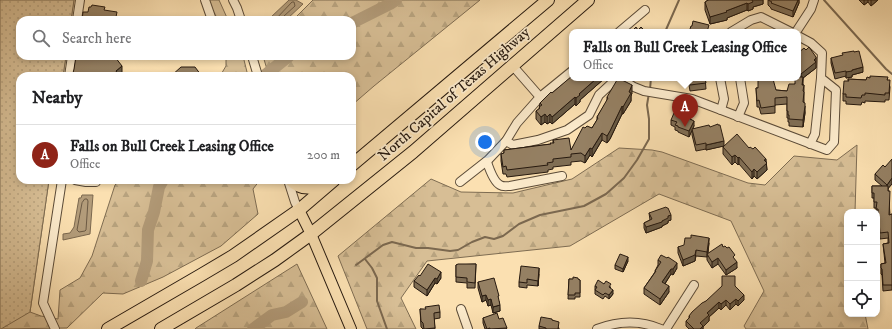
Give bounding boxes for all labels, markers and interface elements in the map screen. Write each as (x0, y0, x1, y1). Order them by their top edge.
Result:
search box (16, 16, 356, 60)
street label: North Capital of Texas Highway (374, 22, 535, 165)
icon: search (30, 27, 52, 49)
text: Search here (62, 29, 131, 48)
popup (569, 29, 801, 81)
text: Falls on Bull Creek Leasing Office (583, 38, 787, 57)
text: Office (583, 57, 613, 73)
text: Nearby (32, 87, 82, 109)
pin: A (672, 94, 698, 127)
your location (475, 132, 495, 152)
text: Falls on Bull Creek Leasing Office (70, 137, 274, 156)
text: A (41, 147, 49, 163)
text: 200 m (307, 147, 340, 163)
text: Office (70, 156, 100, 172)
map controls (844, 209, 880, 317)
button: + (844, 209, 880, 245)
button: − (844, 245, 880, 281)
button: locate (844, 281, 880, 317)

